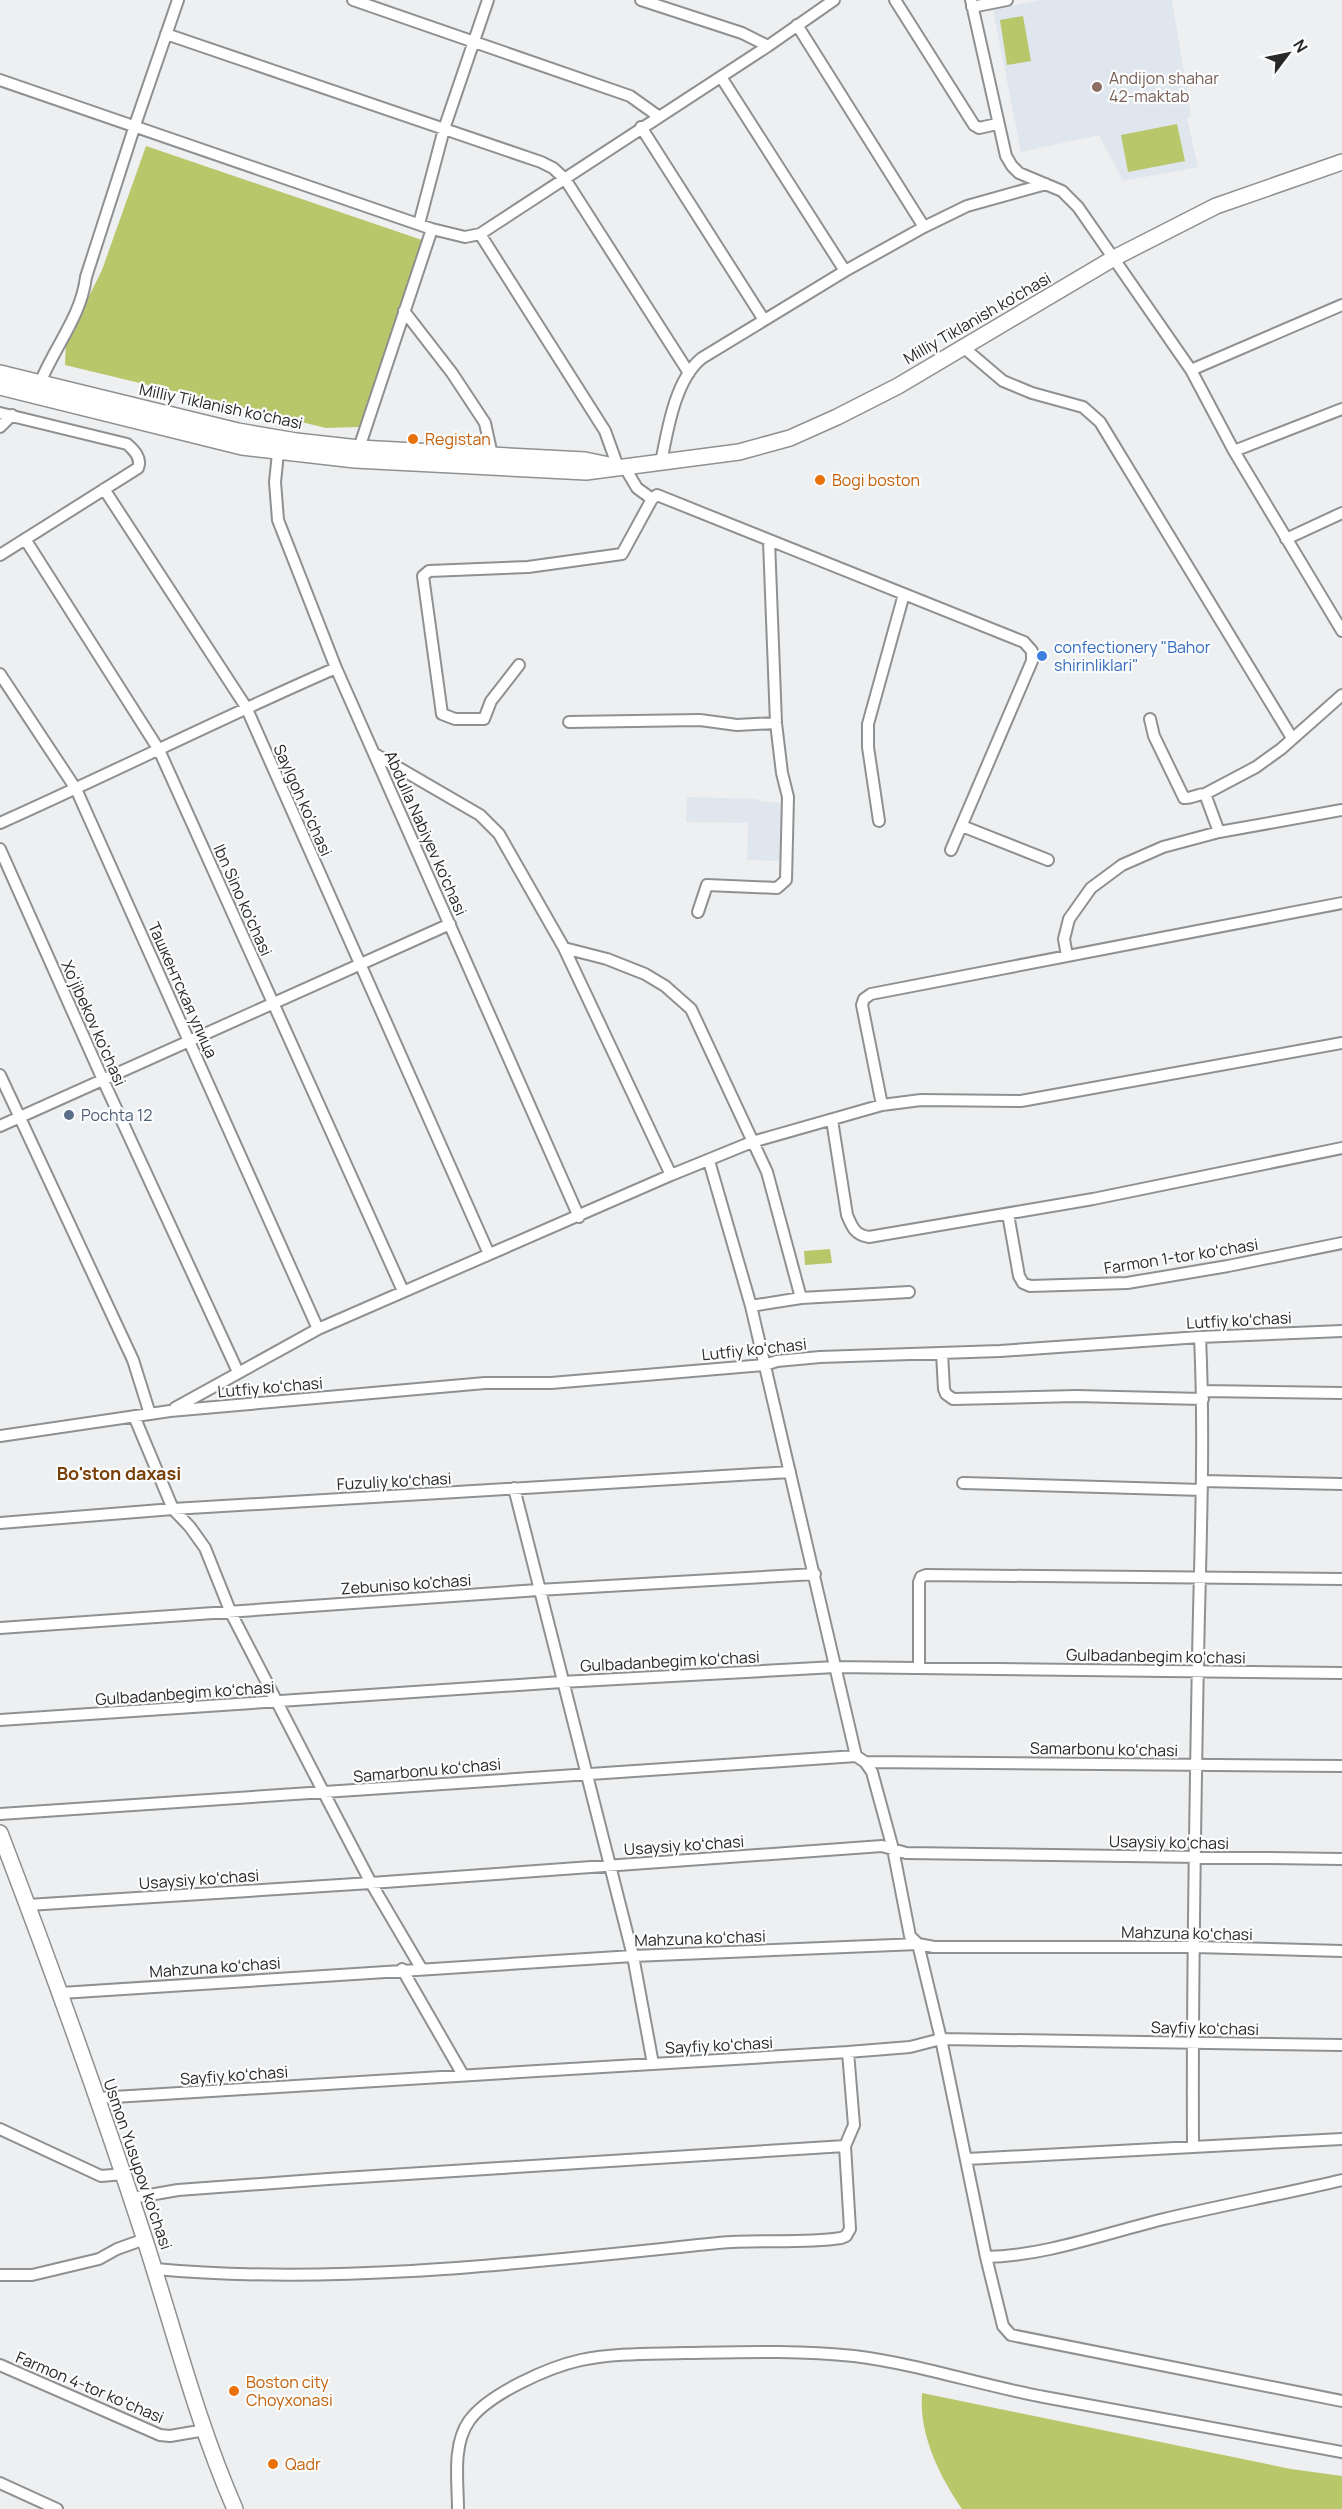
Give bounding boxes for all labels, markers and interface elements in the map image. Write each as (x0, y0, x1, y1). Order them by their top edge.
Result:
north arrow (1258, 24, 1318, 84)
text: N (1288, 35, 1313, 57)
place label: Andijon shahar 42-maktab (1109, 67, 1219, 107)
marker: Andijon shahar 42-maktab (1090, 80, 1104, 94)
street label: Milliy Tiklanish ko'chasi (899, 267, 1055, 369)
street label: Milliy Tiklanish ko'chasi (137, 378, 305, 434)
place label: Registan (425, 428, 491, 450)
marker: Registan (406, 432, 420, 446)
place label: Bogi boston (832, 469, 920, 491)
marker: Bogi boston (813, 473, 827, 487)
place label: confectionery "Bahor shirinliklari" (1054, 636, 1211, 676)
marker: confectionery "Bahor shirinliklari" (1035, 649, 1049, 663)
street label: Saylgoh ko'chasi (268, 740, 338, 860)
street label: Abdulla Nabiyev ko'chasi (380, 747, 472, 919)
street label: Ibn Sino ko'chasi (209, 841, 277, 959)
street label: Ташкентская улица (143, 919, 223, 1061)
street label: Xo'jibekov ko'chasi (56, 957, 132, 1089)
place label: Pochta 12 (81, 1104, 152, 1126)
marker: Pochta 12 (62, 1108, 76, 1122)
street label: Farmon 1-tor koʻchasi (1102, 1233, 1260, 1279)
street label: Lutfiy koʻchasi (1186, 1306, 1292, 1334)
street label: Lutfiy koʻchasi (700, 1333, 808, 1365)
street label: Lutfiy koʻchasi (216, 1371, 324, 1403)
district label: Bo'ston daxasi (57, 1461, 181, 1485)
street label: Fuzuliy koʻchasi (336, 1467, 452, 1495)
street label: Zebuniso ko'chasi (340, 1568, 472, 1600)
street label: Gulbadanbegim koʻchasi (1066, 1643, 1246, 1669)
street label: Gulbadanbegim koʻchasi (580, 1645, 760, 1677)
street label: Gulbadanbegim koʻchasi (95, 1676, 275, 1710)
street label: Samarbonu koʻchasi (1030, 1737, 1178, 1761)
street label: Samarbonu koʻchasi (352, 1753, 502, 1787)
street label: Usaysiy koʻchasi (623, 1830, 745, 1860)
street label: Usaysiy koʻchasi (1109, 1830, 1229, 1854)
street label: Usaysiy koʻchasi (138, 1864, 260, 1894)
street label: Mahzuna koʻchasi (1121, 1921, 1253, 1945)
street label: Mahzuna koʻchasi (634, 1925, 766, 1951)
street label: Mahzuna koʻchasi (149, 1951, 281, 1983)
street label: Sayfiy koʻchasi (1151, 2016, 1259, 2040)
street label: Sayfiy koʻchasi (664, 2031, 774, 2059)
street label: Sayfiy koʻchasi (179, 2060, 289, 2090)
street label: Usmon Yusupov ko'chasi (98, 2076, 178, 2252)
street label: Farmon 4-tor koʻchasi (13, 2346, 167, 2428)
place label: Boston city Choyxonasi (246, 2371, 333, 2411)
marker: Boston city Choyxonasi (227, 2384, 241, 2398)
place label: Qadr (285, 2453, 321, 2475)
marker: Qadr (266, 2457, 280, 2471)

